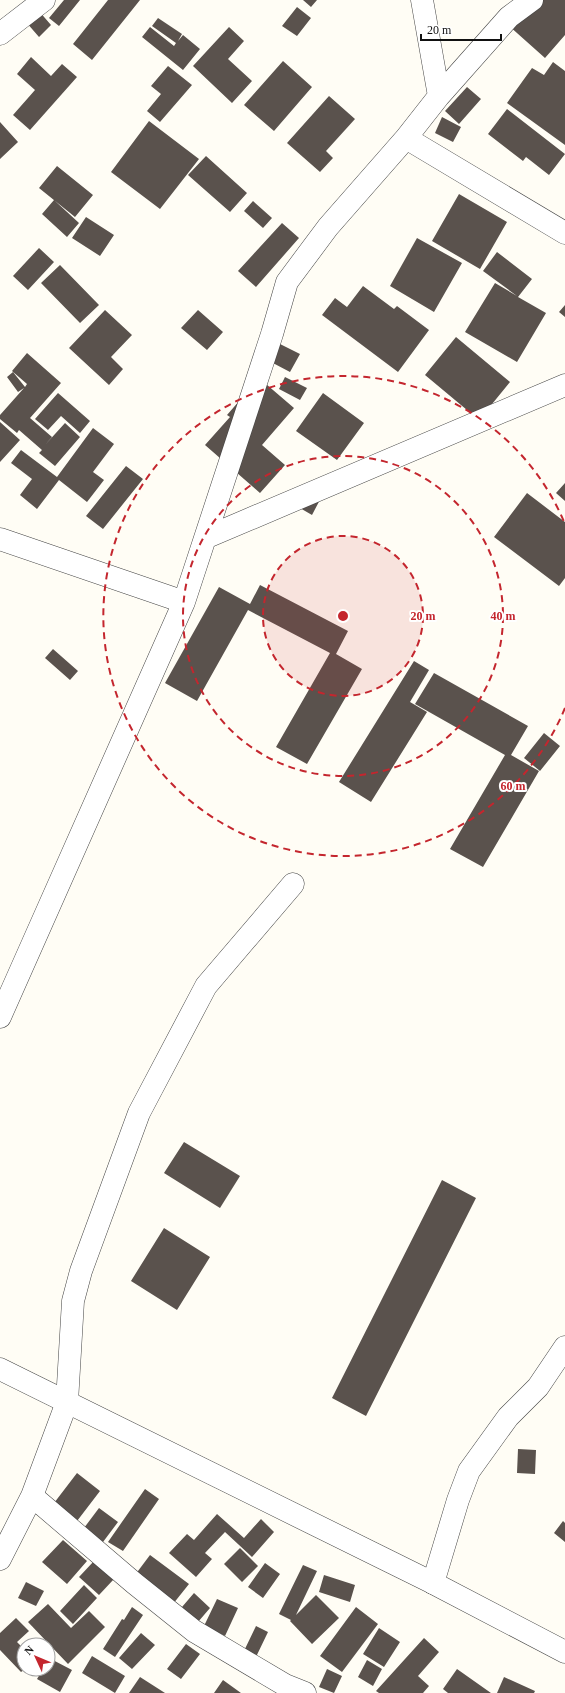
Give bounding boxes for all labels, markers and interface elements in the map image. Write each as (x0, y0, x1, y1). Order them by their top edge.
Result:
scale bar (421, 16, 501, 42)
text: 20 m (427, 23, 452, 37)
centre of rings (336, 609, 350, 623)
text: 20 m (411, 609, 436, 623)
text: 40 m (491, 609, 516, 623)
text: 60 m (501, 779, 526, 793)
north arrow (16, 1637, 56, 1677)
text: N (22, 1643, 36, 1657)

